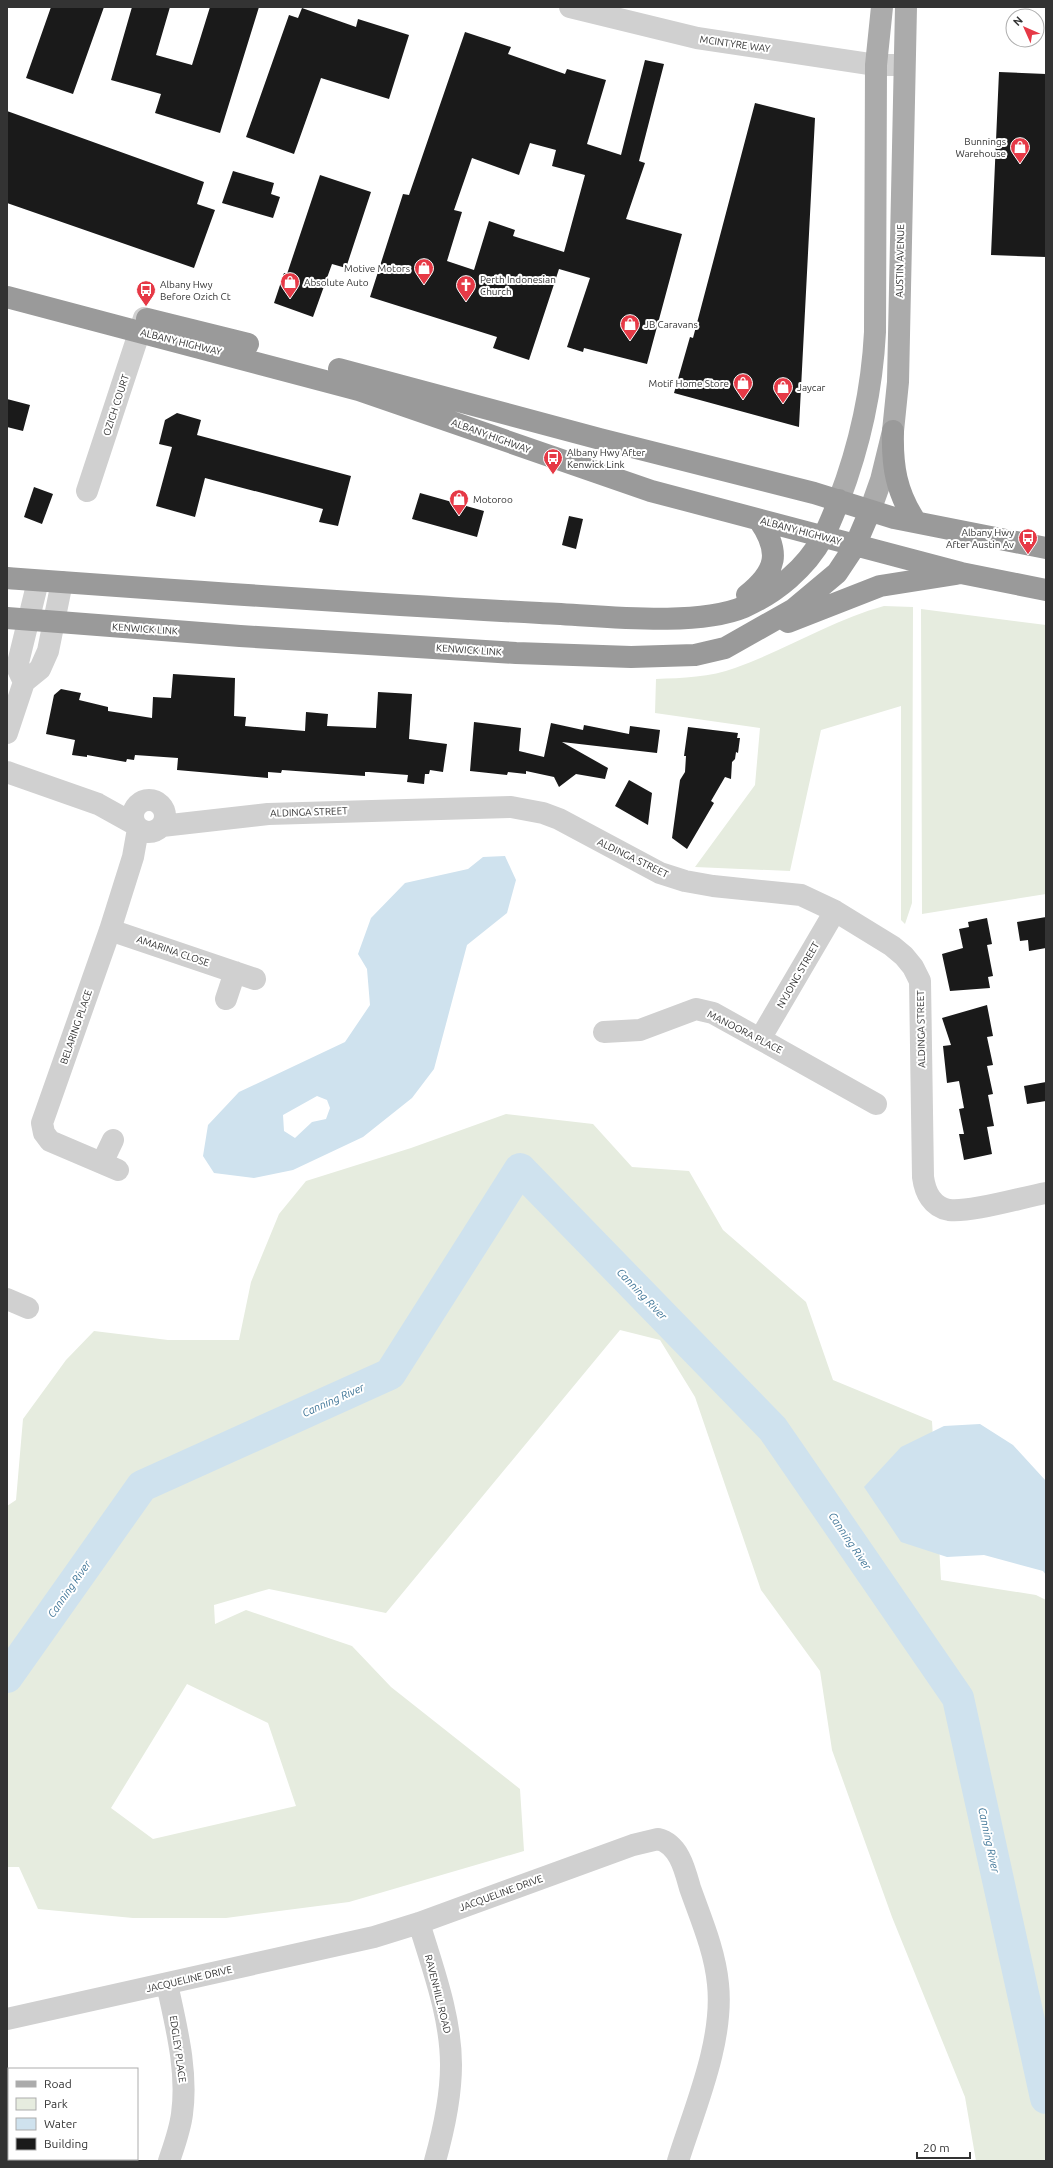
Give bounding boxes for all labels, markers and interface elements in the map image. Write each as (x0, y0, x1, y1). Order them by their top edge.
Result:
north arrow (1005, 8, 1045, 48)
text: N (1011, 14, 1025, 28)
street label: MCINTYRE WAY (699, 34, 771, 54)
place label: Bunnings Warehouse (955, 136, 1006, 159)
shop icon: Bunnings Warehouse (1009, 136, 1031, 164)
street label: AUSTIN AVENUE (894, 224, 906, 298)
shop icon: Motive Motors (413, 257, 435, 285)
place label: Motive Motors (344, 263, 410, 274)
shop icon: Absolute Auto (279, 271, 301, 299)
church icon: Perth Indonesian Church (455, 274, 477, 302)
place label: Perth Indonesian Church (480, 274, 556, 297)
place label: Absolute Auto (304, 277, 369, 288)
bus stop icon: Albany Hwy Before Ozich Ct (135, 279, 157, 307)
place label: Albany Hwy Before Ozich Ct (160, 279, 231, 302)
shop icon: JB Caravans (619, 313, 641, 341)
place label: JB Caravans (644, 319, 698, 330)
street label: ALBANY HIGHWAY (139, 327, 223, 357)
shop icon: Motif Home Store (732, 372, 754, 400)
street label: OZICH COURT (101, 373, 131, 437)
shop icon: Jaycar (772, 376, 794, 404)
place label: Motif Home Store (648, 378, 729, 389)
place label: Jaycar (797, 382, 826, 393)
street label: ALBANY HIGHWAY (450, 417, 532, 456)
bus stop icon: Albany Hwy After Kenwick Link (542, 447, 564, 475)
place label: Albany Hwy After Kenwick Link (567, 447, 646, 470)
shop icon: Motoroo (448, 488, 470, 516)
place label: Motoroo (473, 494, 513, 505)
street label: ALBANY HIGHWAY (759, 515, 843, 547)
place label: Albany Hwy After Austin Av (946, 527, 1014, 550)
bus stop icon: Albany Hwy After Austin Av (1017, 527, 1039, 555)
street label: KENWICK LINK (112, 621, 178, 637)
street label: KENWICK LINK (436, 642, 502, 658)
street label: ALDINGA STREET (270, 805, 348, 819)
street label: ALDINGA STREET (596, 836, 671, 880)
street label: AMARINA CLOSE (135, 933, 211, 969)
street label: NYJONG STREET (775, 940, 822, 1010)
street label: BELARING PLACE (58, 988, 94, 1066)
street label: ALDINGA STREET (915, 990, 927, 1068)
street label: MANOORA PLACE (706, 1008, 785, 1056)
water label: Canning River (615, 1266, 670, 1323)
water label: Canning River (300, 1381, 367, 1419)
water label: Canning River (826, 1510, 874, 1573)
water label: Canning River (45, 1558, 93, 1620)
water label: Canning River (976, 1806, 1002, 1875)
street label: JACQUELINE DRIVE (458, 1873, 545, 1913)
street label: RAVENHILL ROAD (423, 1953, 453, 2035)
street label: JACQUELINE DRIVE (145, 1964, 234, 1994)
street label: EDGLEY PLACE (168, 2015, 188, 2084)
legend (8, 2068, 138, 2160)
text: Road (44, 2077, 72, 2090)
text: Park (44, 2097, 68, 2110)
text: Water (44, 2117, 77, 2130)
scale bar (917, 2134, 970, 2160)
text: Building (44, 2137, 88, 2150)
text: 20 m (923, 2141, 950, 2154)

